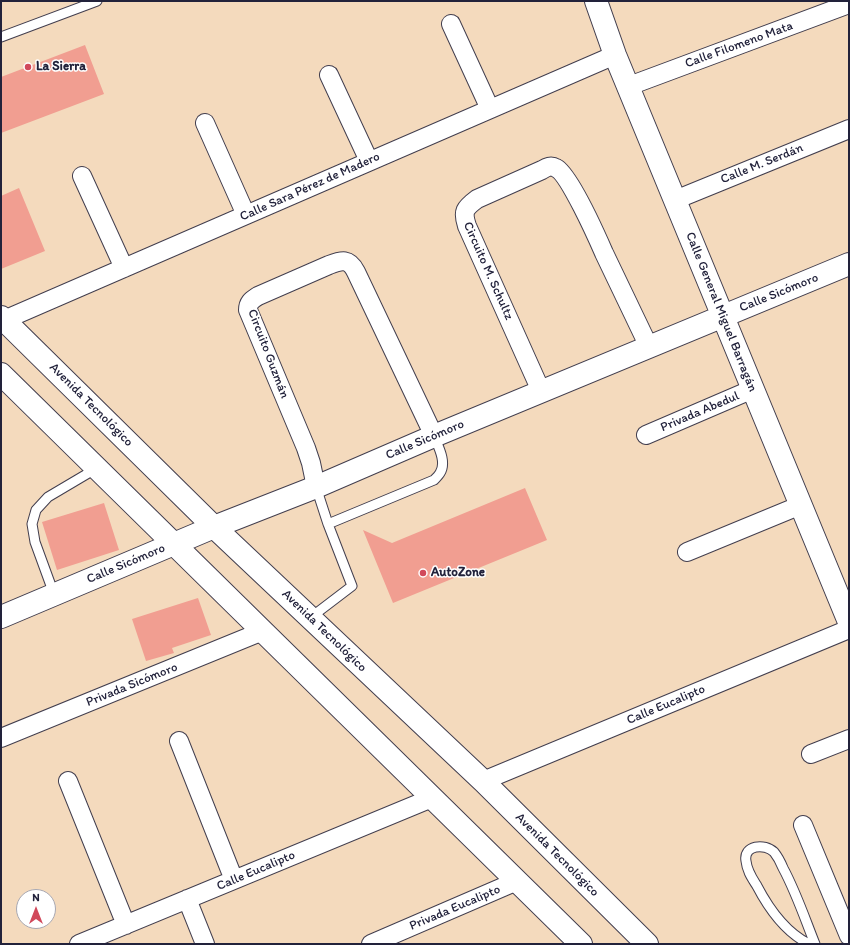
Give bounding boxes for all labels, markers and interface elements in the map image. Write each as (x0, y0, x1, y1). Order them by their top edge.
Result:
street label: Calle Filomeno Mata (683, 18, 795, 72)
place label: La Sierra (36, 59, 86, 75)
marker: La Sierra (23, 62, 33, 72)
street label: Calle M. Serdán (718, 140, 806, 188)
street label: Calle Sara Pérez de Madero (238, 149, 382, 225)
street label: Circuito M. Schultz (459, 220, 517, 322)
street label: Calle General Miguel Barragán (682, 230, 760, 394)
street label: Calle Sicómoro (737, 270, 821, 316)
street label: Circuito Guzmán (244, 307, 292, 401)
street label: Avenida Tecnológico (46, 360, 136, 450)
street label: Privada Abedul (658, 388, 742, 436)
street label: Calle Sicómoro (383, 416, 467, 464)
street label: Calle Sicómoro (84, 540, 168, 588)
place label: AutoZone (431, 565, 485, 581)
marker: AutoZone (418, 568, 428, 578)
street label: Avenida Tecnológico (278, 586, 370, 676)
street label: Privada Sicómoro (84, 660, 180, 710)
street label: Calle Eucalipto (624, 681, 708, 729)
street label: Avenida Tecnológico (512, 810, 602, 900)
street label: Calle Eucalipto (214, 847, 298, 895)
street label: Privada Eucalipto (407, 882, 503, 934)
north arrow (16, 889, 56, 929)
text: N (32, 891, 40, 904)

